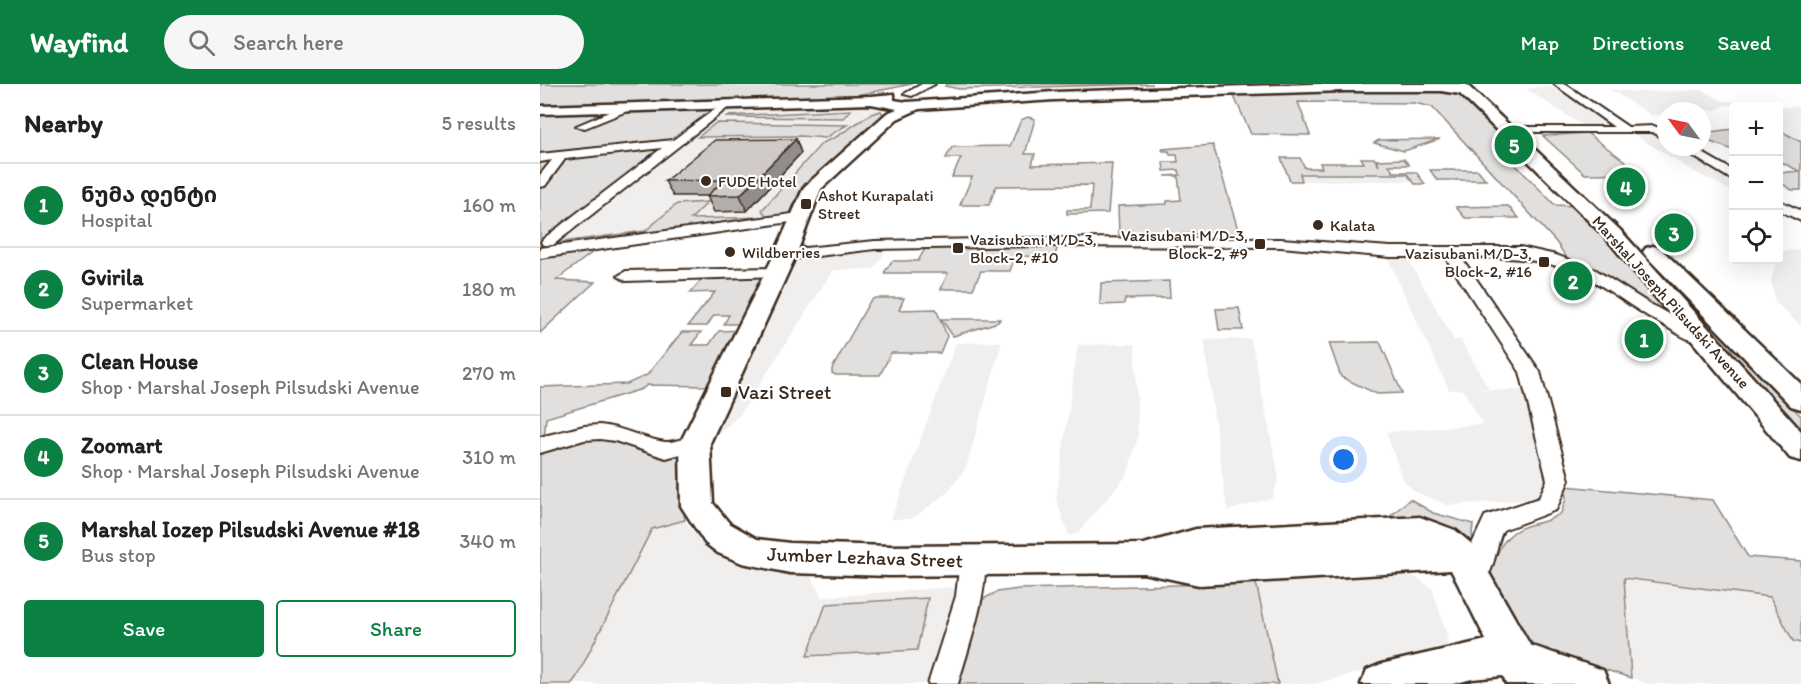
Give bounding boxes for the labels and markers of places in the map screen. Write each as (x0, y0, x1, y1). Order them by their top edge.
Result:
pin: 5 (1494, 122, 1534, 168)
pin: 4 (1606, 164, 1646, 210)
place label: FUDE Hotel (718, 172, 797, 191)
marker: FUDE Hotel (699, 174, 713, 188)
place label: Ashot Kurapalati Street (818, 186, 934, 223)
marker: Ashot Kurapalati Street (799, 197, 813, 211)
pin: 3 (1654, 210, 1694, 256)
place label: Kalata (1330, 216, 1376, 235)
marker: Kalata (1311, 218, 1325, 232)
place label: Vazisubani M/D-3, Block-2, #9 (1121, 226, 1248, 263)
place label: Vazisubani M/D-3, Block-2, #10 (970, 230, 1097, 267)
marker: Vazisubani M/D-3, Block-2, #9 (1253, 237, 1267, 251)
marker: Vazisubani M/D-3, Block-2, #10 (951, 241, 965, 255)
place label: Wildberries (742, 243, 820, 262)
place label: Vazisubani M/D-3, Block-2, #16 (1405, 244, 1532, 281)
marker: Wildberries (723, 245, 737, 259)
marker: Vazisubani M/D-3, Block-2, #16 (1537, 255, 1551, 269)
pin: 2 (1554, 258, 1592, 304)
pin: 1 (1624, 316, 1664, 362)
place label: Vazi Street (738, 380, 832, 404)
marker: Vazi Street (719, 385, 733, 399)

